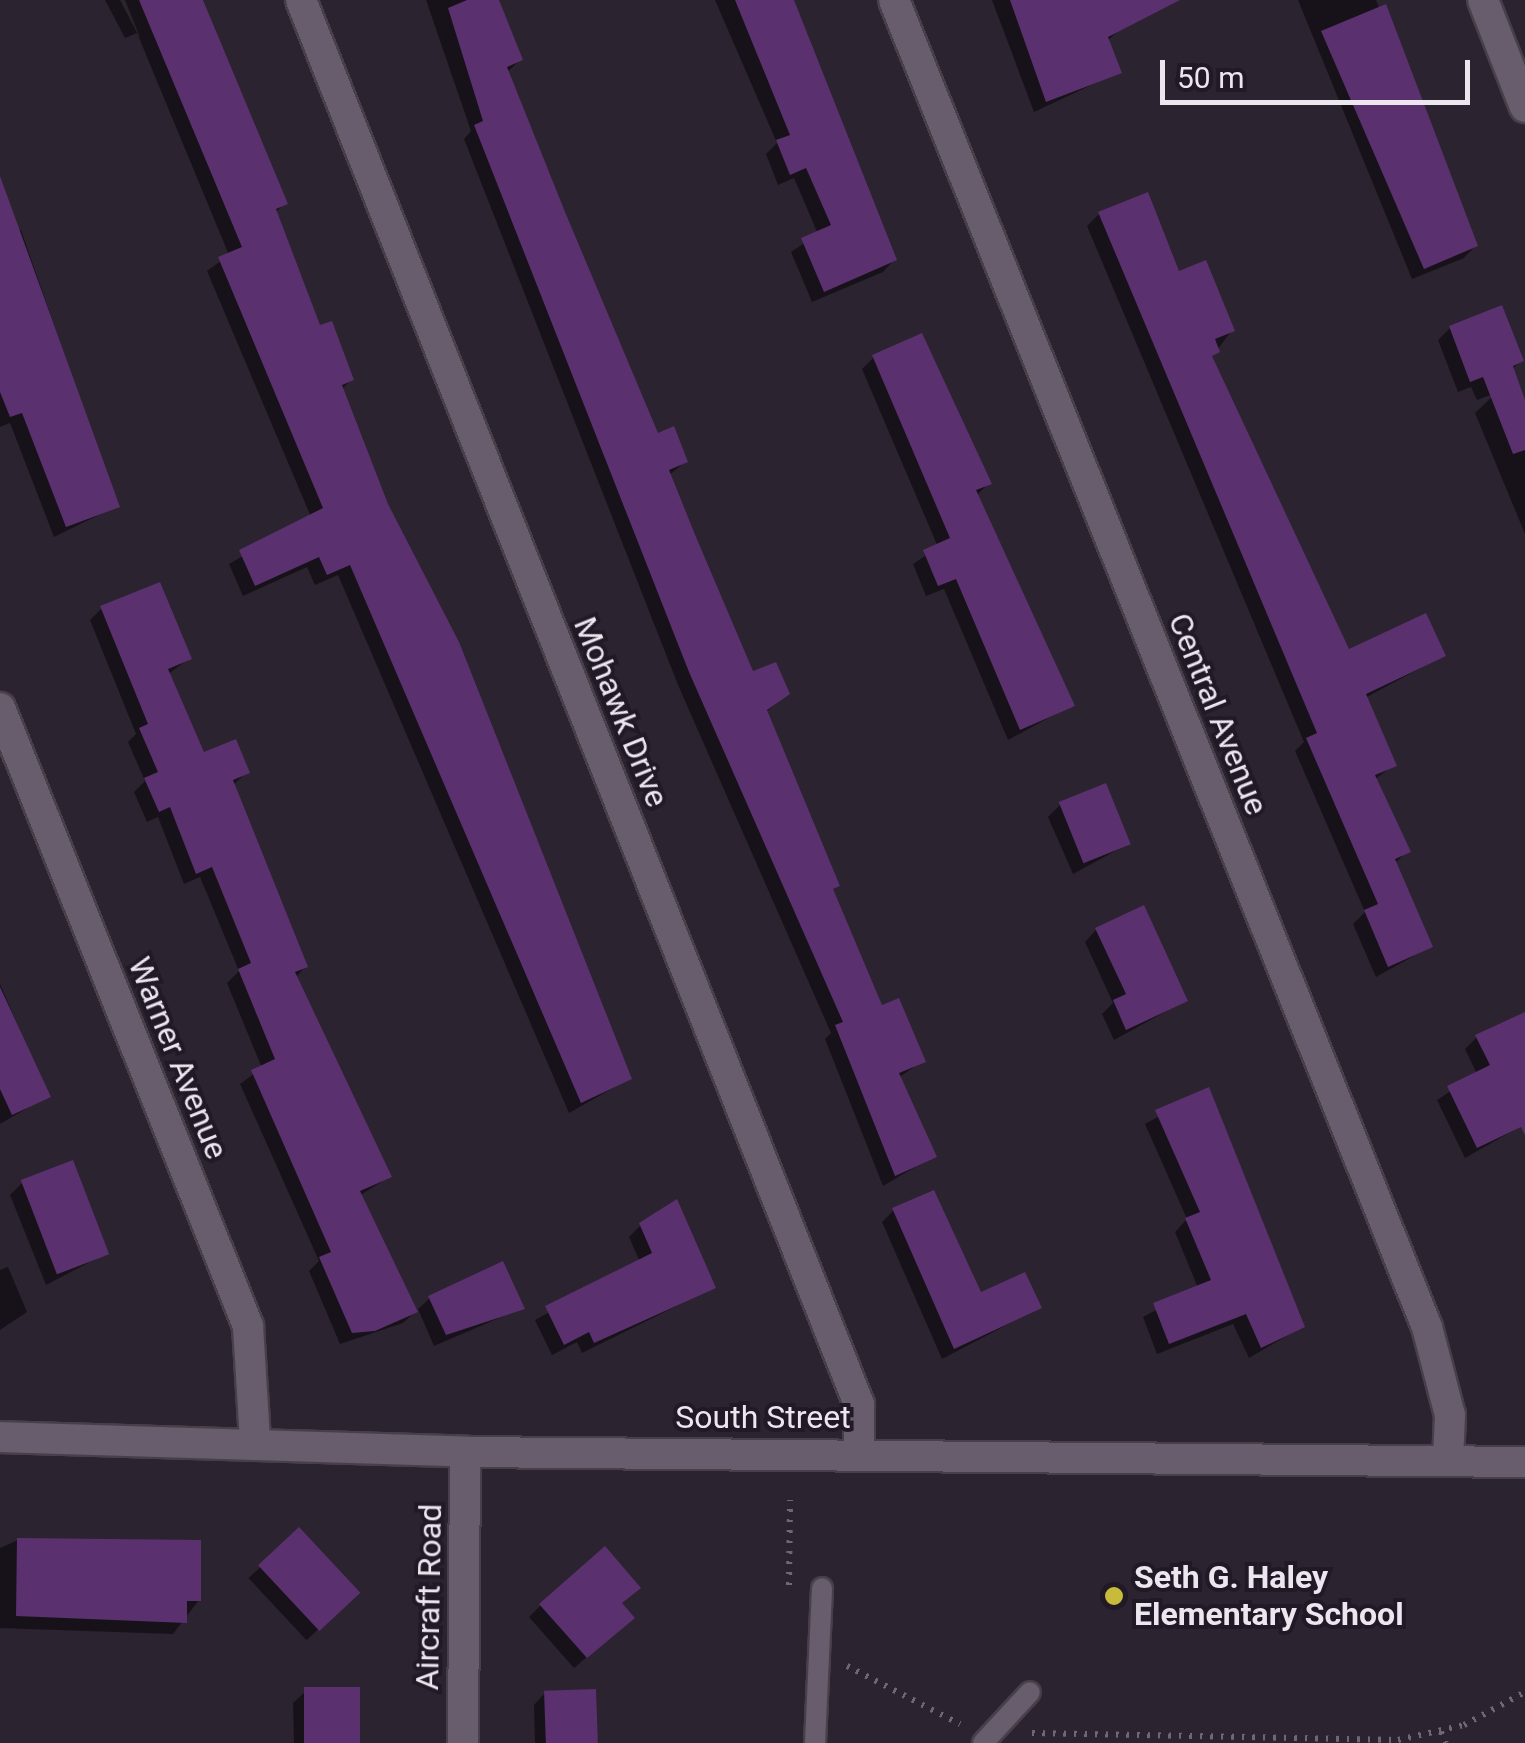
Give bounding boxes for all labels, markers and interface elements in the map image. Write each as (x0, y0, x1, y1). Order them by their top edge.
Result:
scale bar (1165, 40, 1475, 102)
text: 50 m (1177, 60, 1244, 95)
street label: Central Avenue (1160, 608, 1276, 820)
street label: Mohawk Drive (565, 611, 677, 813)
street label: Warner Avenue (120, 952, 236, 1164)
street label: South Street (675, 1398, 851, 1436)
street label: Aircraft Road (408, 1503, 450, 1691)
place label: Seth G. Haley Elementary School (1134, 1559, 1404, 1634)
marker: Seth G. Haley Elementary School (1103, 1585, 1125, 1607)

